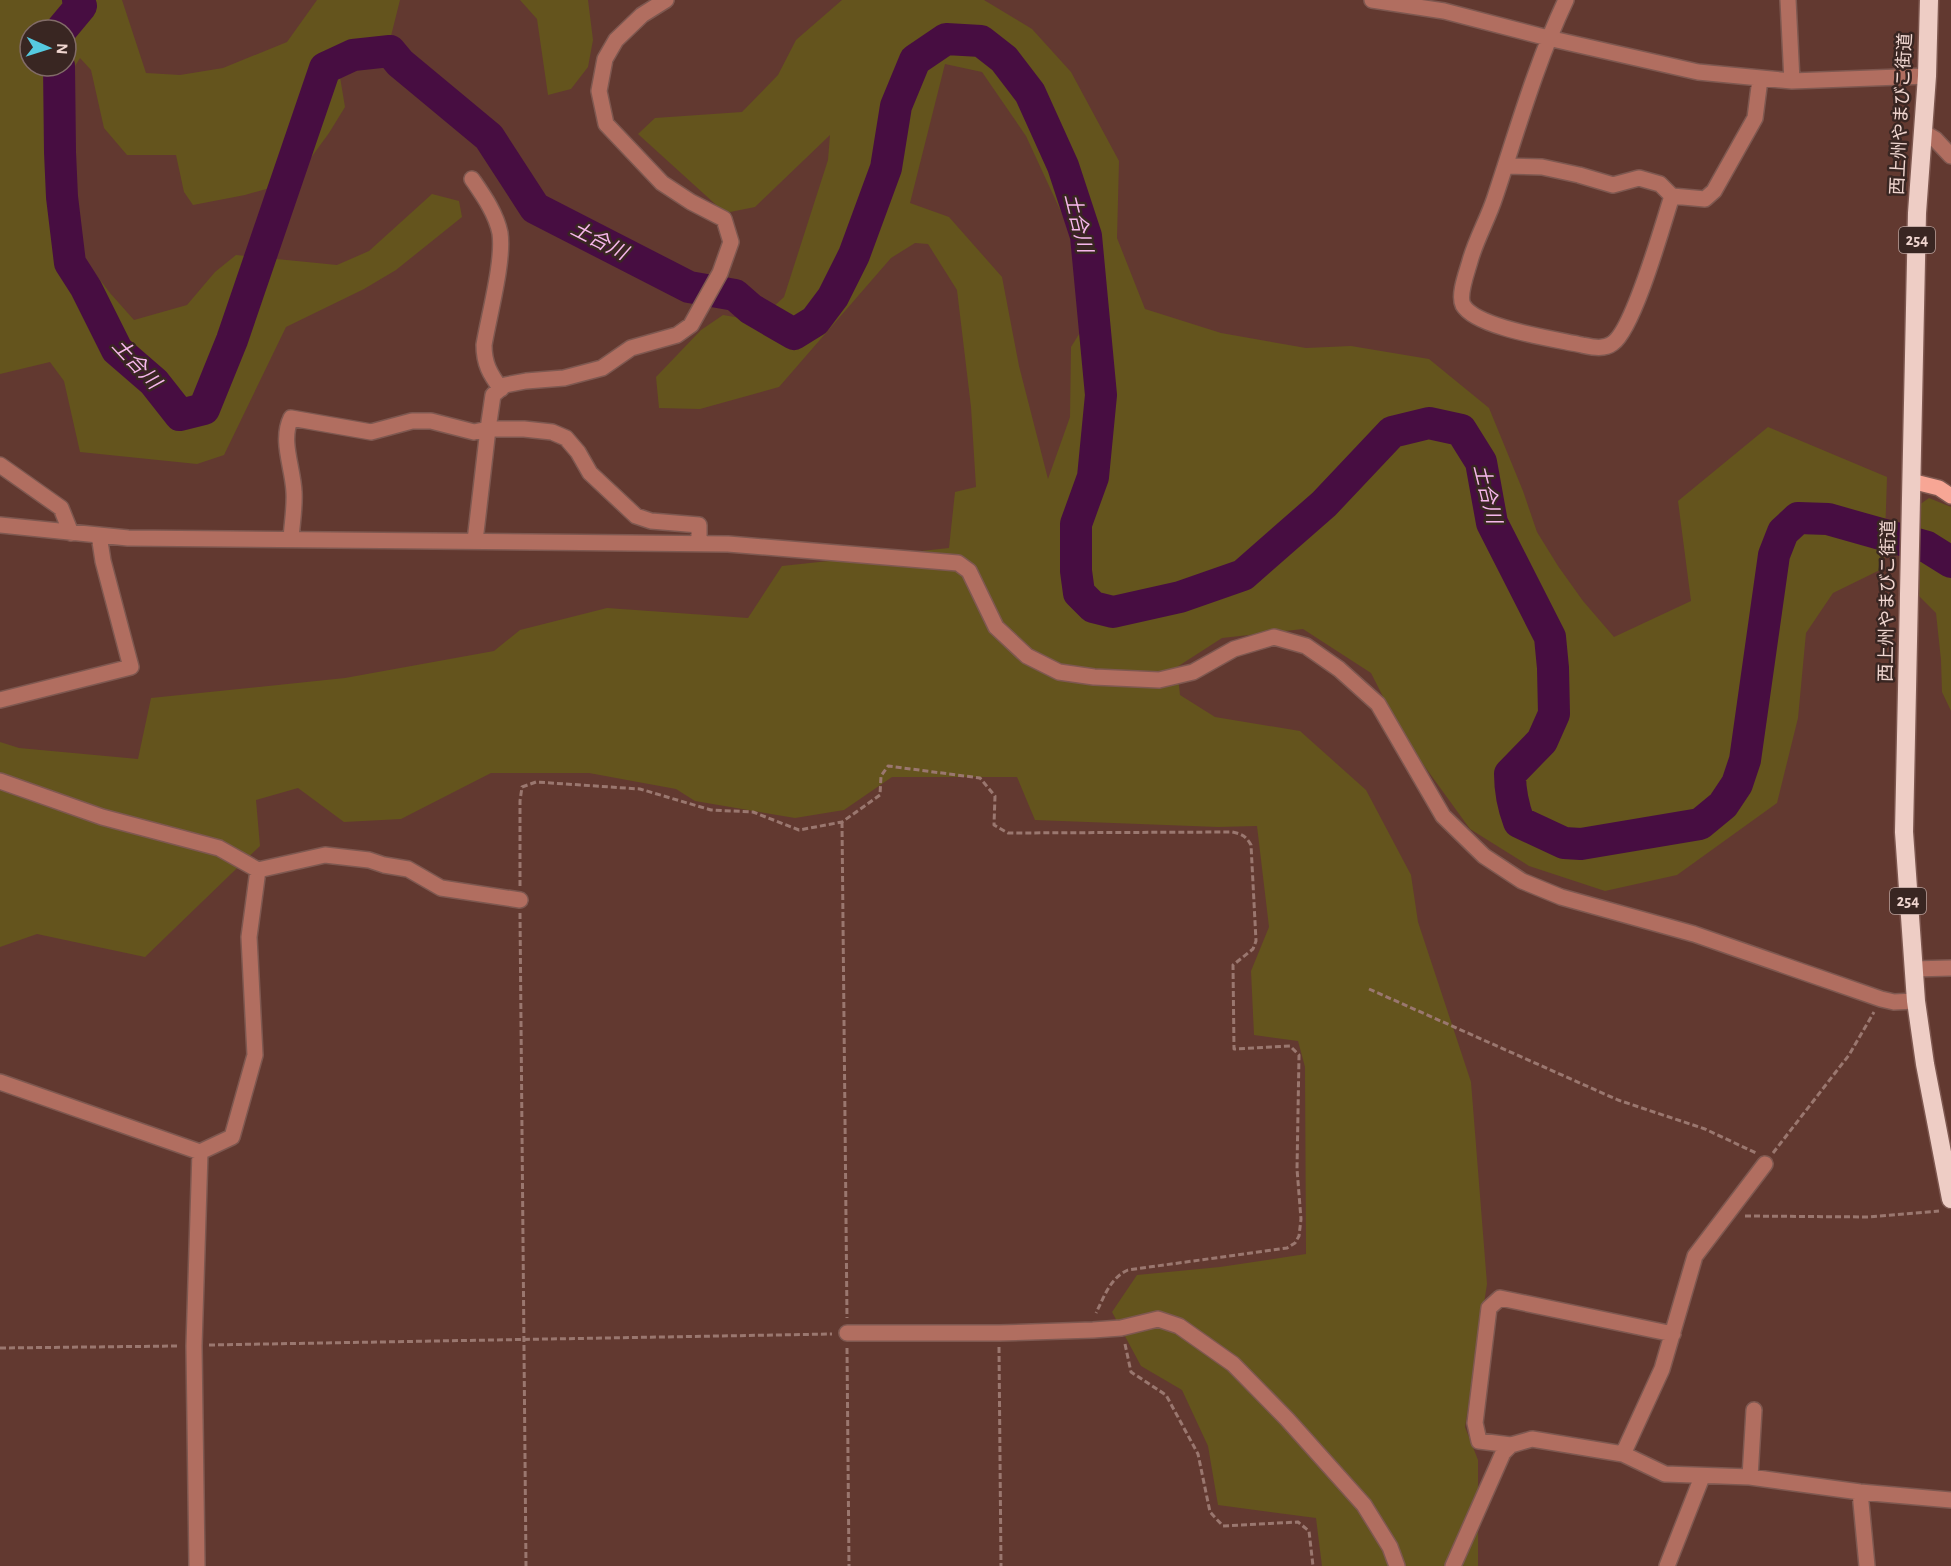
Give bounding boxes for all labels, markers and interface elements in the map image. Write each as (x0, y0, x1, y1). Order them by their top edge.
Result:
north arrow (18, 18, 78, 78)
street label: 西上州やまびこ街道 (1887, 33, 1915, 195)
text: N (54, 43, 70, 55)
water label: 土合川 (1061, 191, 1096, 256)
water label: 土合川 (568, 218, 633, 264)
road number: 254 (1899, 227, 1935, 253)
water label: 土合川 (108, 335, 166, 394)
water label: 土合川 (1470, 462, 1505, 527)
street label: 西上州やまびこ街道 (1876, 520, 1898, 682)
road number: 254 (1890, 888, 1926, 914)

